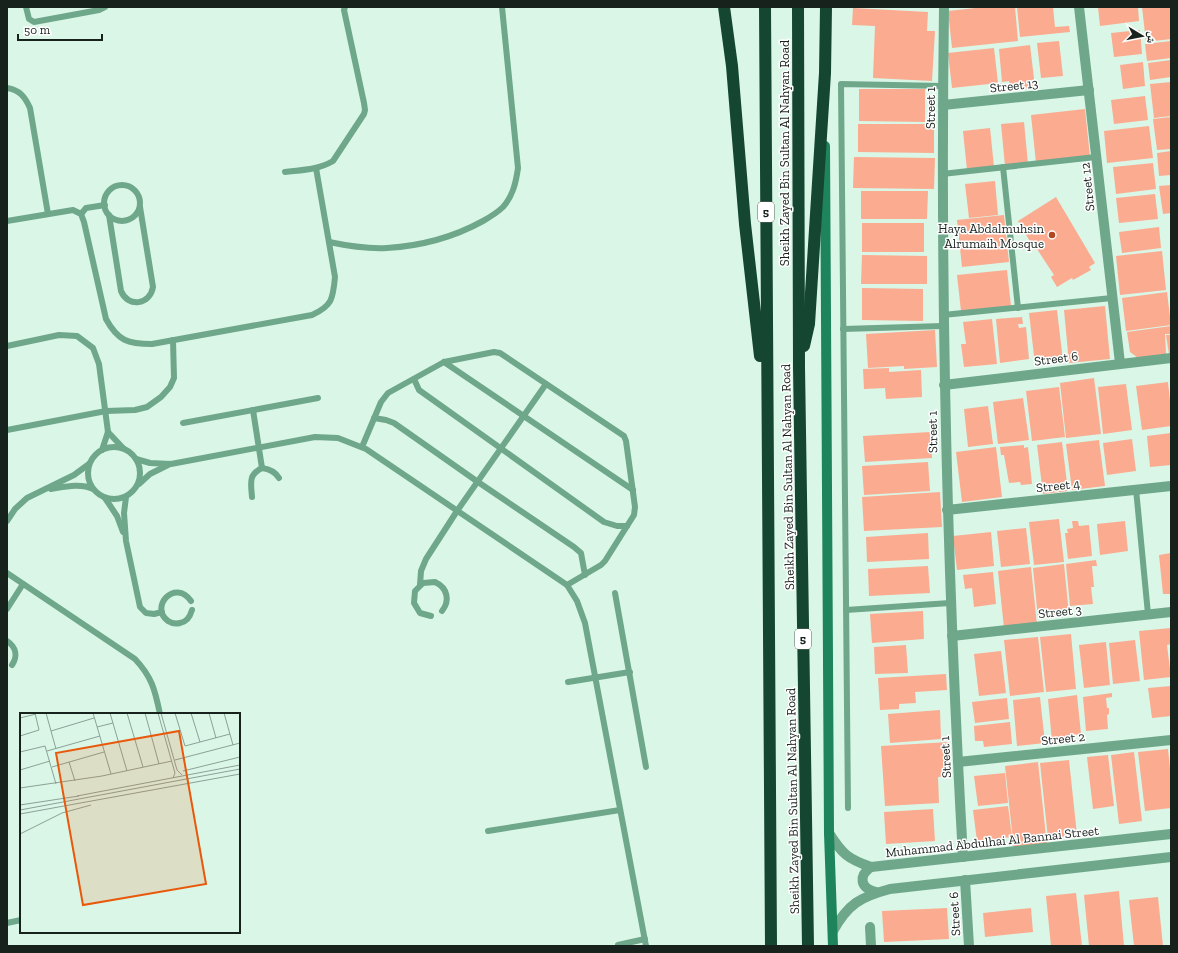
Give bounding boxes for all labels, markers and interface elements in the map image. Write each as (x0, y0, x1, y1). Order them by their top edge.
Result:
scale bar (18, 16, 102, 42)
north arrow (1122, 16, 1162, 56)
text: 50 m (24, 23, 51, 37)
text: ش (1143, 31, 1159, 45)
street label: Sheikh Zayed Bin Sultan Al Nahyan Road (777, 40, 792, 266)
street label: Street 13 (989, 75, 1039, 95)
street label: Street 1 (923, 87, 938, 129)
street label: Street 12 (1077, 162, 1098, 212)
road number: 5 (758, 202, 774, 222)
place label: Haya Abdalmuhsin Alrumaih Mosque (938, 221, 1045, 251)
marker: Haya Abdalmuhsin Alrumaih Mosque (1047, 230, 1057, 240)
street label: Street 6 (1033, 348, 1079, 369)
street label: Sheikh Zayed Bin Sultan Al Nahyan Road (778, 364, 797, 590)
street label: Street 1 (925, 411, 940, 453)
street label: Street 4 (1035, 476, 1081, 495)
street label: Street 3 (1038, 602, 1083, 621)
road number: 5 (795, 629, 811, 649)
street label: Sheikh Zayed Bin Sultan Al Nahyan Road (783, 688, 802, 914)
inset map (20, 713, 240, 933)
street label: Street 2 (1040, 729, 1086, 748)
street label: Street 1 (937, 736, 954, 778)
street label: Muhammad Abdulhai Al Bannai Street (885, 823, 1100, 860)
street label: Street 6 (946, 891, 963, 936)

